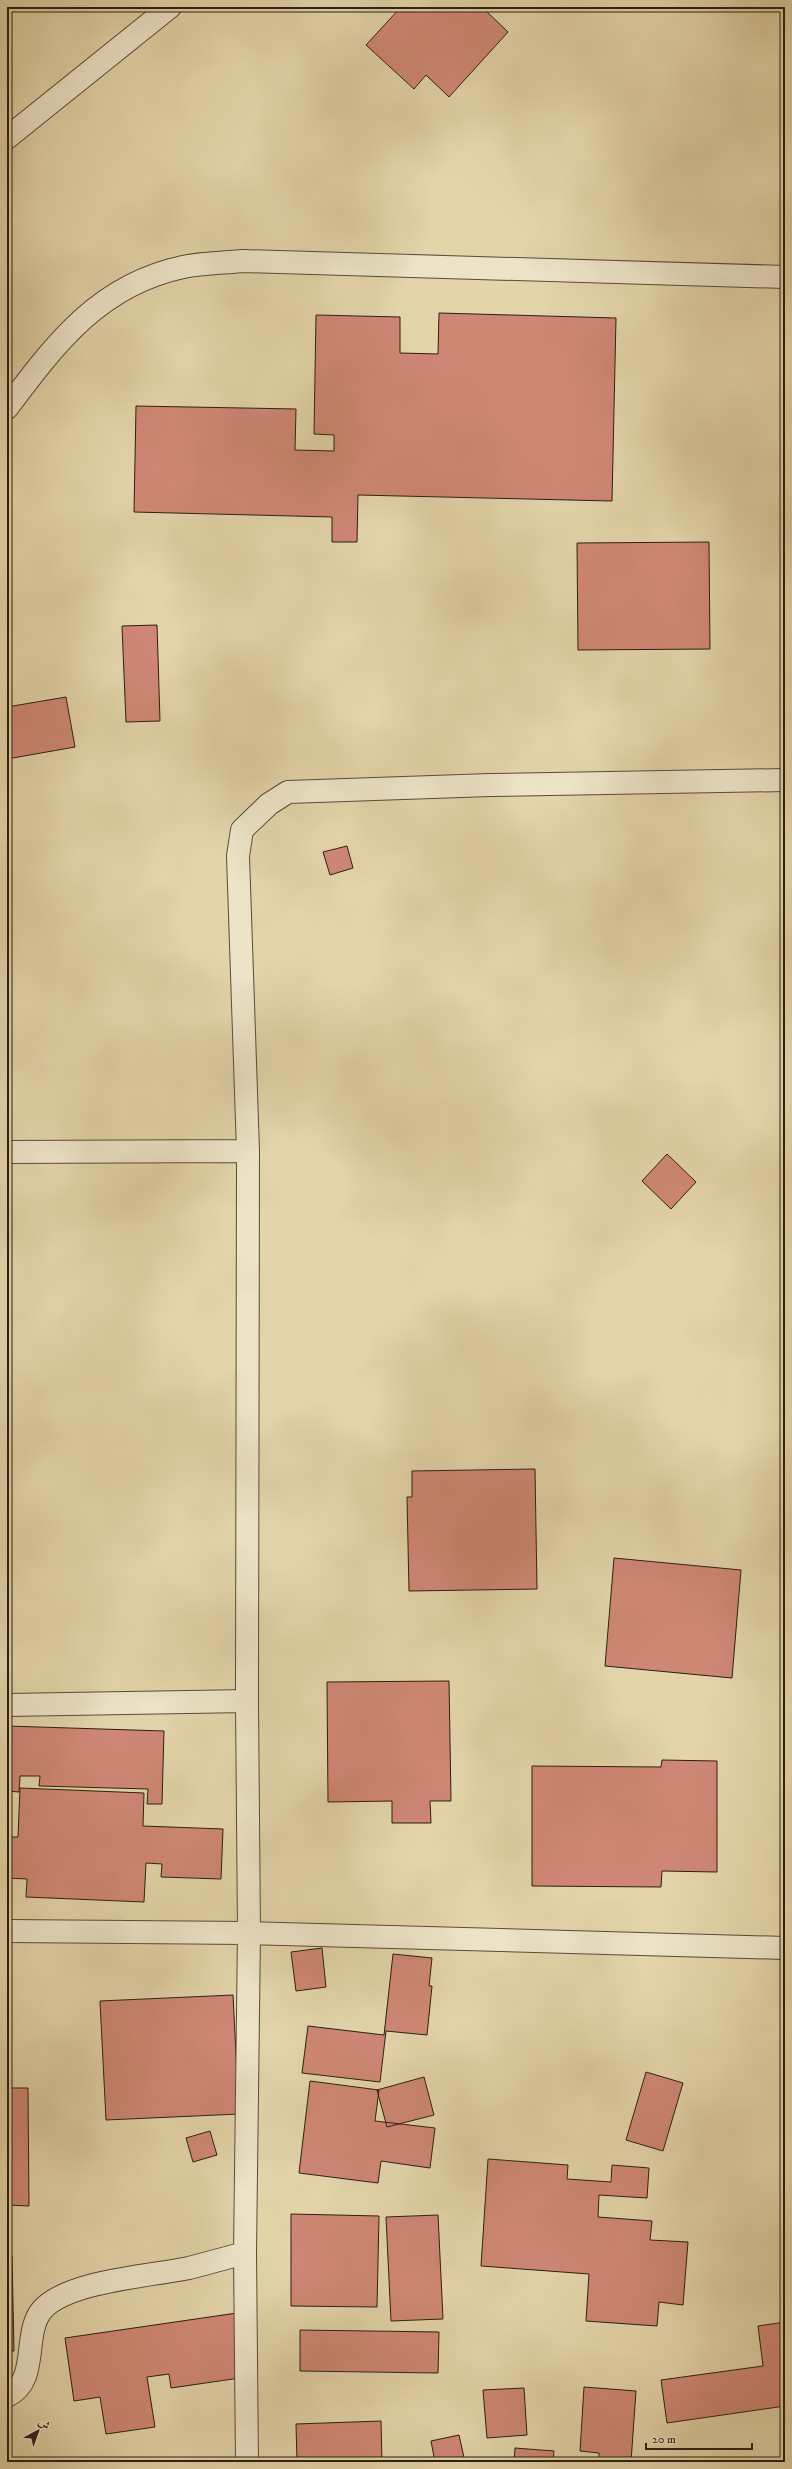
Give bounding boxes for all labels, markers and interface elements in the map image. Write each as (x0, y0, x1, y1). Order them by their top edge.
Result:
north arrow (18, 2411, 58, 2451)
text: ش (35, 2415, 53, 2433)
scale bar (646, 2425, 752, 2451)
text: 20 m (652, 2432, 676, 2447)

